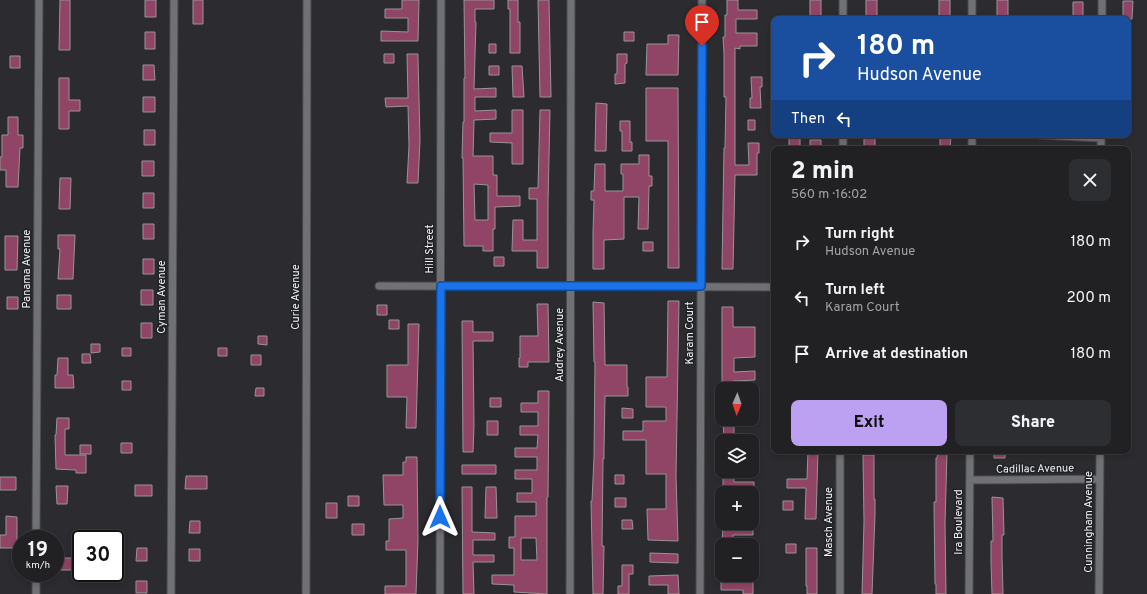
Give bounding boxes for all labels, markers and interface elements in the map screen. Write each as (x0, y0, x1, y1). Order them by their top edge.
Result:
pin (685, 5, 719, 46)
icon: arrive (691, 11, 713, 33)
text: 180 m (857, 29, 935, 65)
icon: right (791, 32, 843, 84)
text: Hudson Avenue (857, 64, 982, 87)
icon: left (833, 108, 855, 130)
text: Then (791, 110, 825, 129)
text: 2 min (791, 157, 855, 187)
button: close (1069, 159, 1111, 201)
text: 560 m · 16:02 (791, 187, 867, 203)
street label: Hill Street (423, 224, 437, 274)
text: Turn right (825, 225, 894, 244)
street label: Panama Avenue (20, 229, 34, 308)
icon: right (791, 231, 813, 253)
text: 180 m (1071, 233, 1111, 252)
text: Hudson Avenue (825, 244, 915, 260)
street label: Cyman Avenue (155, 260, 169, 334)
street label: Curie Avenue (289, 264, 303, 330)
text: Turn left (825, 281, 885, 300)
icon: left (791, 287, 813, 309)
text: 200 m (1066, 289, 1111, 308)
text: Karam Court (825, 300, 900, 316)
street label: Karam Court (683, 301, 697, 365)
street label: Audrey Avenue (553, 308, 567, 382)
icon: arrive (791, 343, 813, 365)
text: Arrive at destination (825, 345, 968, 364)
text: 180 m (1071, 345, 1111, 364)
north arrow (715, 382, 759, 426)
map controls (715, 382, 759, 582)
button: Exit (791, 400, 947, 446)
button: Share (955, 400, 1111, 446)
button: layers (715, 434, 759, 478)
street label: Cadillac Avenue (996, 461, 1074, 477)
street label: Cunningham Avenue (1082, 471, 1096, 573)
button: + (715, 486, 759, 530)
street label: Masch Avenue (822, 487, 836, 557)
street label: Ira Boulevard (952, 489, 966, 555)
position arrow (419, 496, 461, 538)
speed limit sign: 30 (72, 530, 124, 582)
text: 19 (28, 538, 48, 564)
button: − (715, 538, 759, 582)
text: km/h (26, 559, 50, 572)

